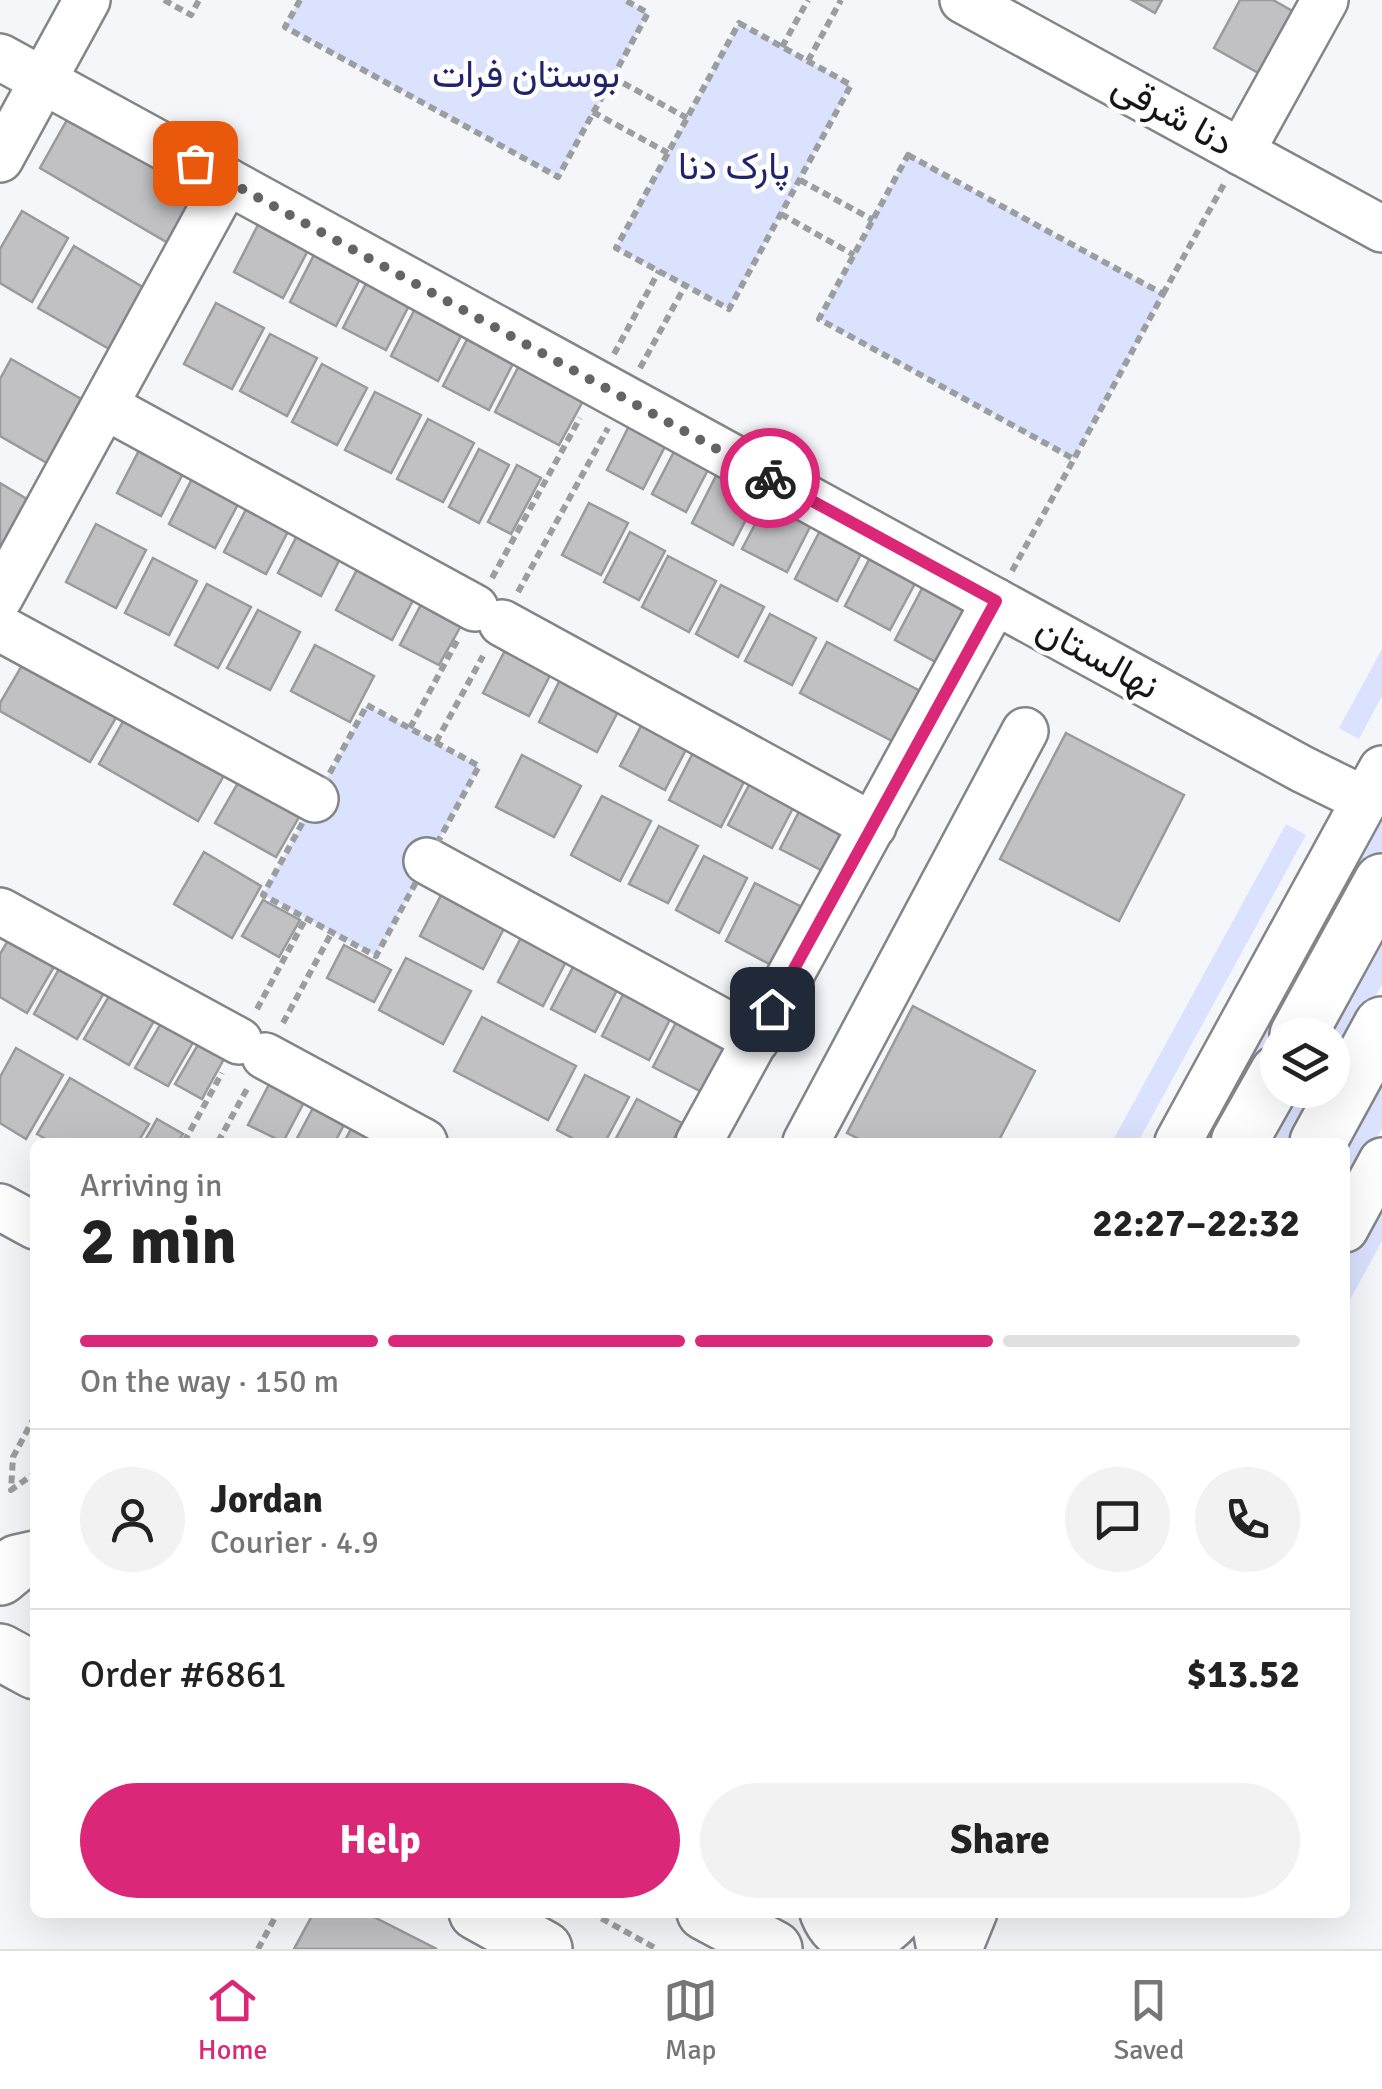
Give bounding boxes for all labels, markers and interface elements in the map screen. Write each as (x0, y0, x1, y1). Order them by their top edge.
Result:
park label: بوستان فرات (432, 51, 620, 98)
street label: دنا شرقی (1104, 62, 1242, 166)
pin (153, 121, 238, 206)
icon: bag (168, 136, 223, 191)
park label: پارک دنا (678, 143, 790, 192)
courier (720, 428, 820, 528)
icon: bike (743, 451, 798, 506)
street label: نهالستان (1028, 604, 1168, 710)
pin (730, 967, 815, 1052)
icon: home (745, 982, 800, 1037)
map controls (1260, 1018, 1350, 1108)
button: layers (1260, 1018, 1350, 1108)
text: Arriving in (80, 1166, 222, 1205)
text: 22:27–22:32 (1092, 1200, 1300, 1247)
text: 2 min (80, 1202, 237, 1282)
text: On the way · 150 m (80, 1362, 339, 1401)
button: person (80, 1467, 185, 1572)
button: chat (1065, 1467, 1170, 1572)
button: phone (1195, 1467, 1300, 1572)
text: Jordan (210, 1476, 323, 1523)
text: Courier · 4.9 (210, 1523, 379, 1562)
text: Order #6861 (80, 1651, 287, 1698)
text: $13.52 (1187, 1651, 1300, 1698)
button: Help (80, 1783, 680, 1898)
button: Share (700, 1783, 1300, 1898)
tab: Home (198, 1973, 268, 2067)
tab: Map (663, 1973, 718, 2067)
tab: Saved (1114, 1973, 1184, 2067)

